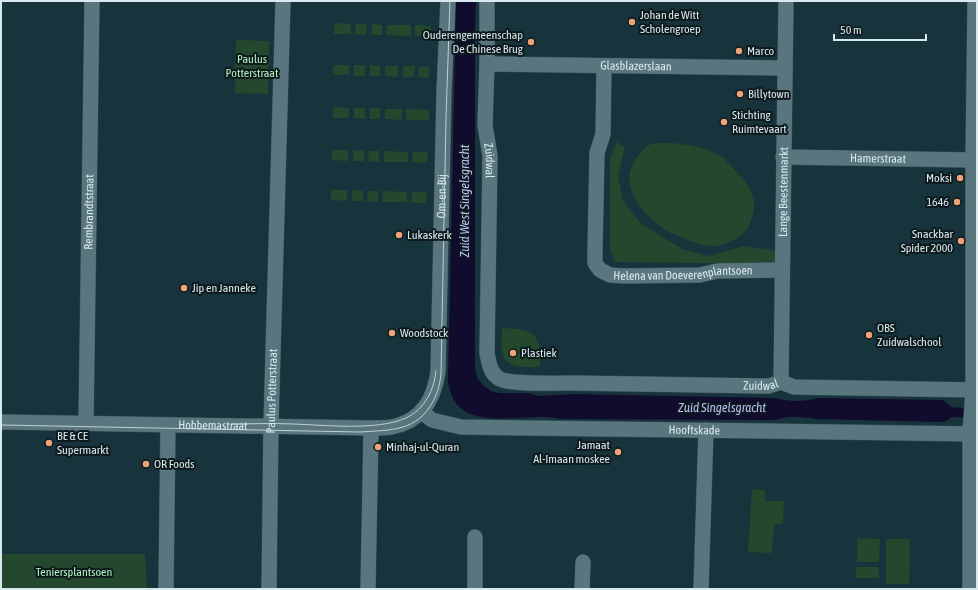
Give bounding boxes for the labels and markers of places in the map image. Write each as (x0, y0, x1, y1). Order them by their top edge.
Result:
place label: Johan de Witt Scholengroep (640, 8, 701, 36)
marker: Johan de Witt Scholengroep (627, 17, 637, 27)
place label: Ouderengemeenschap De Chinese Brug (423, 28, 524, 56)
marker: Ouderengemeenschap De Chinese Brug (526, 37, 536, 47)
place label: Marco (747, 44, 775, 58)
marker: Marco (734, 46, 744, 56)
place label: Billytown (748, 87, 789, 101)
marker: Billytown (735, 89, 745, 99)
place label: Stichting Ruimtevaart (732, 108, 787, 136)
marker: Stichting Ruimtevaart (719, 117, 729, 127)
place label: Moksi (926, 171, 952, 185)
marker: Moksi (955, 173, 965, 183)
place label: 1646 (926, 195, 949, 209)
marker: 1646 (952, 197, 962, 207)
place label: Snackbar Spider 2000 (901, 227, 953, 255)
place label: Lukaskerk (407, 228, 453, 242)
marker: Lukaskerk (394, 230, 404, 240)
marker: Snackbar Spider 2000 (956, 236, 966, 246)
place label: Jip en Janneke (192, 281, 256, 295)
marker: Jip en Janneke (179, 283, 189, 293)
place label: OBS Zuidwalschool (877, 321, 942, 349)
place label: Woodstock (400, 326, 449, 340)
marker: Woodstock (387, 328, 397, 338)
marker: OBS Zuidwalschool (864, 330, 874, 340)
place label: Plastiek (521, 346, 558, 360)
marker: Plastiek (508, 348, 518, 358)
place label: BE & CE Supermarkt (57, 429, 110, 457)
marker: BE & CE Supermarkt (44, 438, 54, 448)
place label: Jamaat Al-Imaan moskee (533, 438, 611, 466)
place label: Minhaj-ul-Quran (386, 440, 459, 454)
marker: Minhaj-ul-Quran (373, 442, 383, 452)
marker: Jamaat Al-Imaan moskee (613, 447, 623, 457)
place label: OR Foods (154, 457, 194, 471)
marker: OR Foods (141, 459, 151, 469)

